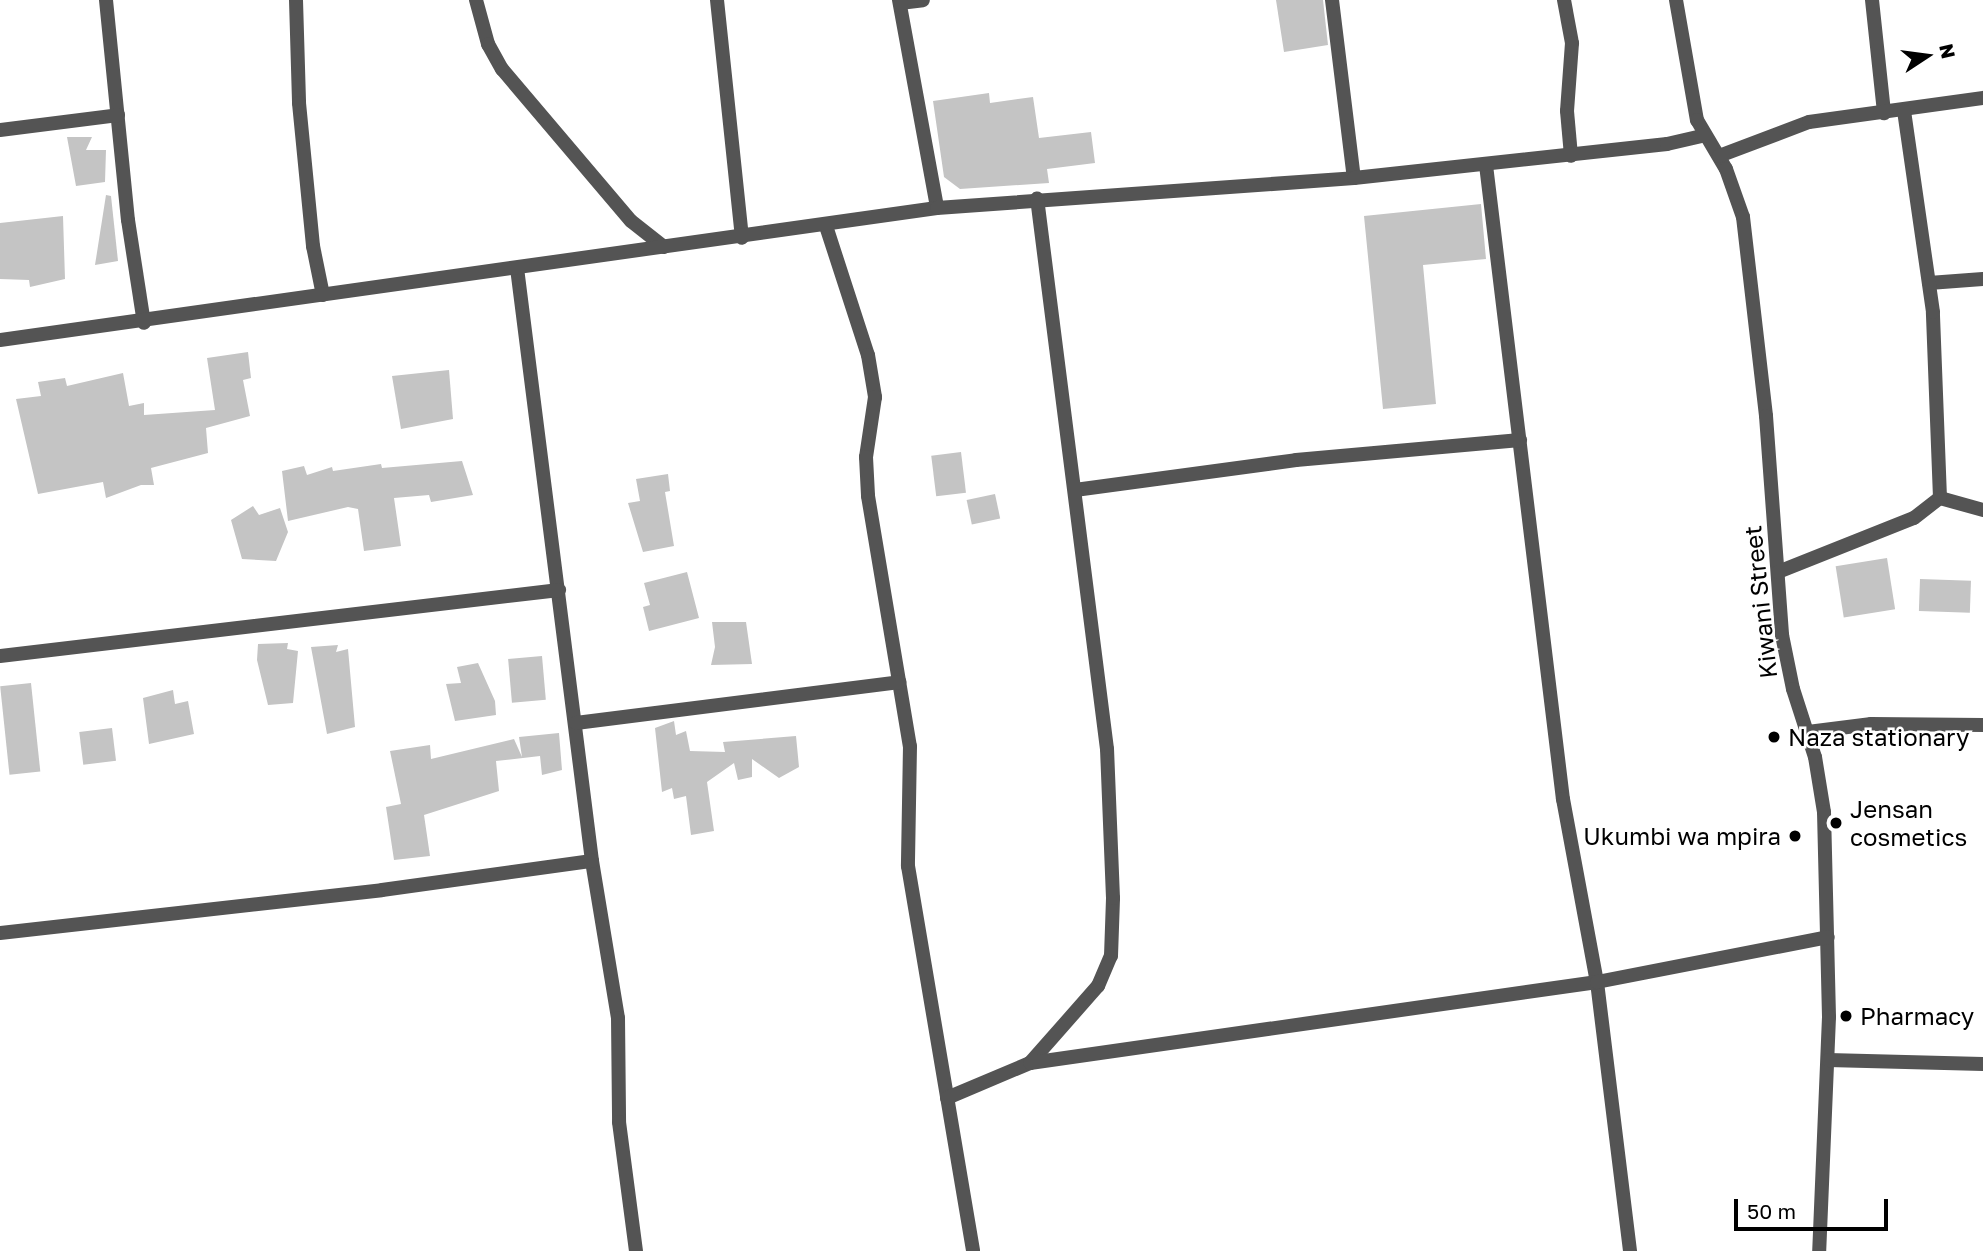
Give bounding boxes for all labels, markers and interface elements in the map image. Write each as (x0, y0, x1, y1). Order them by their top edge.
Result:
north arrow (1892, 21, 1962, 91)
text: N (1935, 42, 1961, 61)
street label: Kiwani Street (1738, 524, 1782, 680)
place label: Naza stationary (1788, 723, 1970, 751)
marker: Naza stationary (1766, 729, 1782, 745)
place label: Jensan cosmetics (1850, 795, 1967, 851)
marker: Jensan cosmetics (1828, 815, 1844, 831)
place label: Ukumbi wa mpira (1583, 822, 1781, 850)
marker: Ukumbi wa mpira (1787, 828, 1803, 844)
place label: Pharmacy (1860, 1002, 1974, 1030)
marker: Pharmacy (1838, 1008, 1854, 1024)
scale bar (1738, 1184, 1892, 1228)
text: 50 m (1747, 1198, 1796, 1224)

